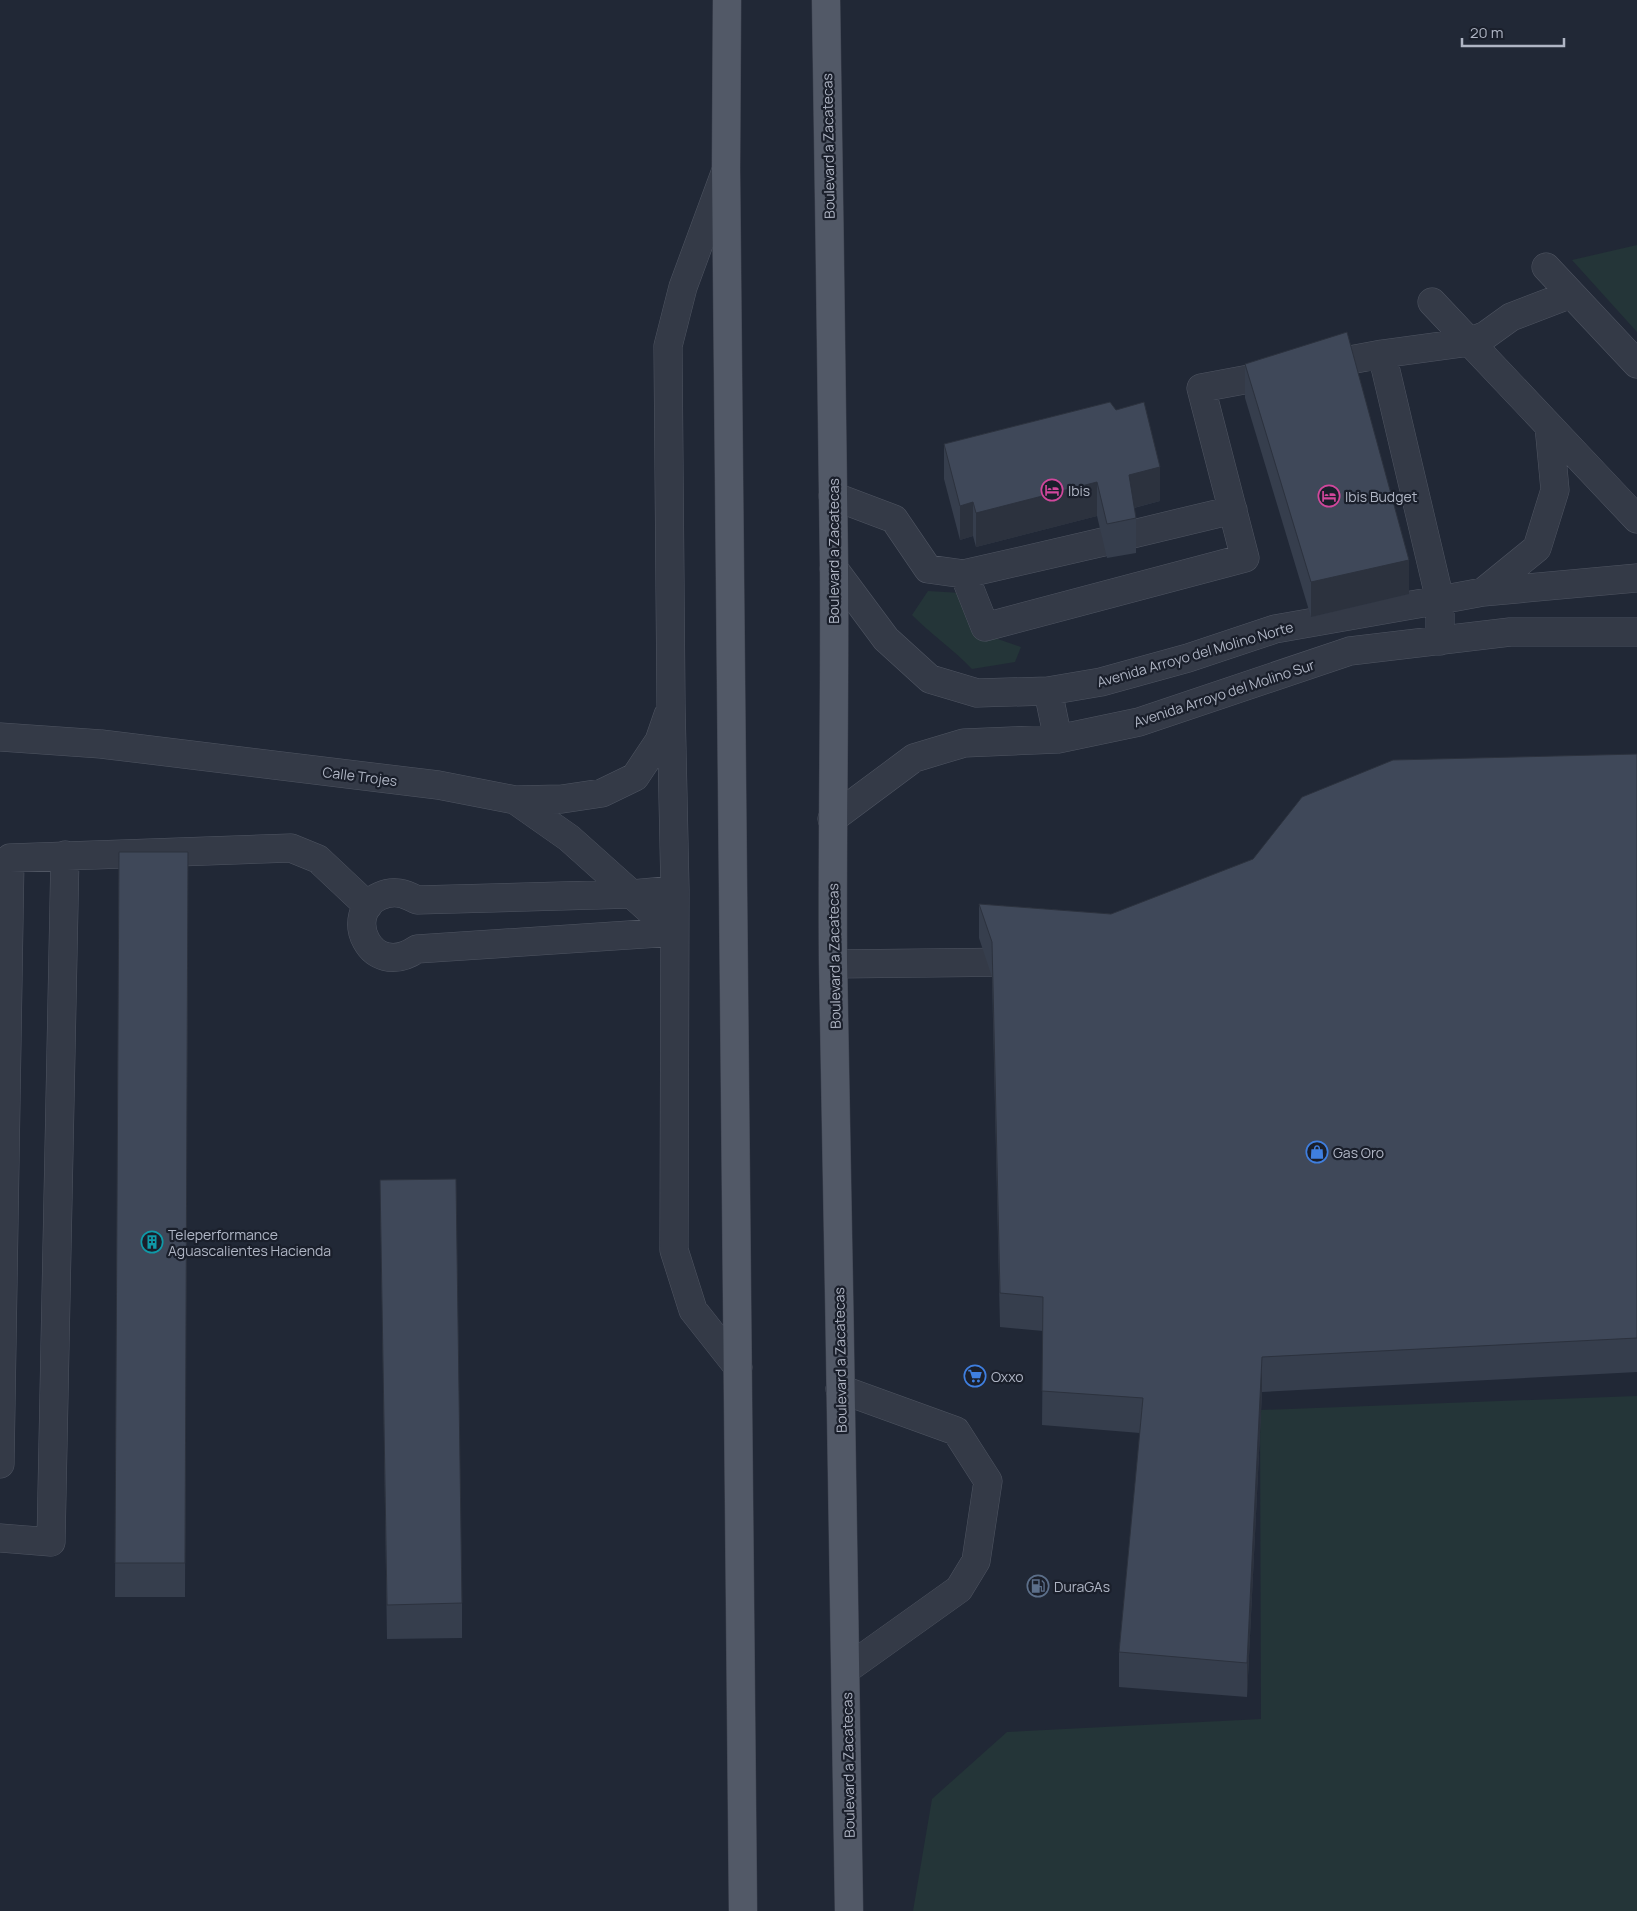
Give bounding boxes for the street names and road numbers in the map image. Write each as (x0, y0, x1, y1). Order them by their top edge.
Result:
street label: Boulevard a Zacatecas (817, 73, 839, 219)
street label: Boulevard a Zacatecas (824, 478, 843, 624)
street label: Avenida Arroyo del Molino Norte (1095, 617, 1295, 691)
street label: Avenida Arroyo del Molino Sur (1131, 655, 1317, 731)
street label: Calle Trojes (322, 762, 398, 790)
street label: Boulevard a Zacatecas (823, 883, 845, 1029)
street label: Boulevard a Zacatecas (829, 1287, 851, 1433)
street label: Boulevard a Zacatecas (837, 1692, 859, 1838)

